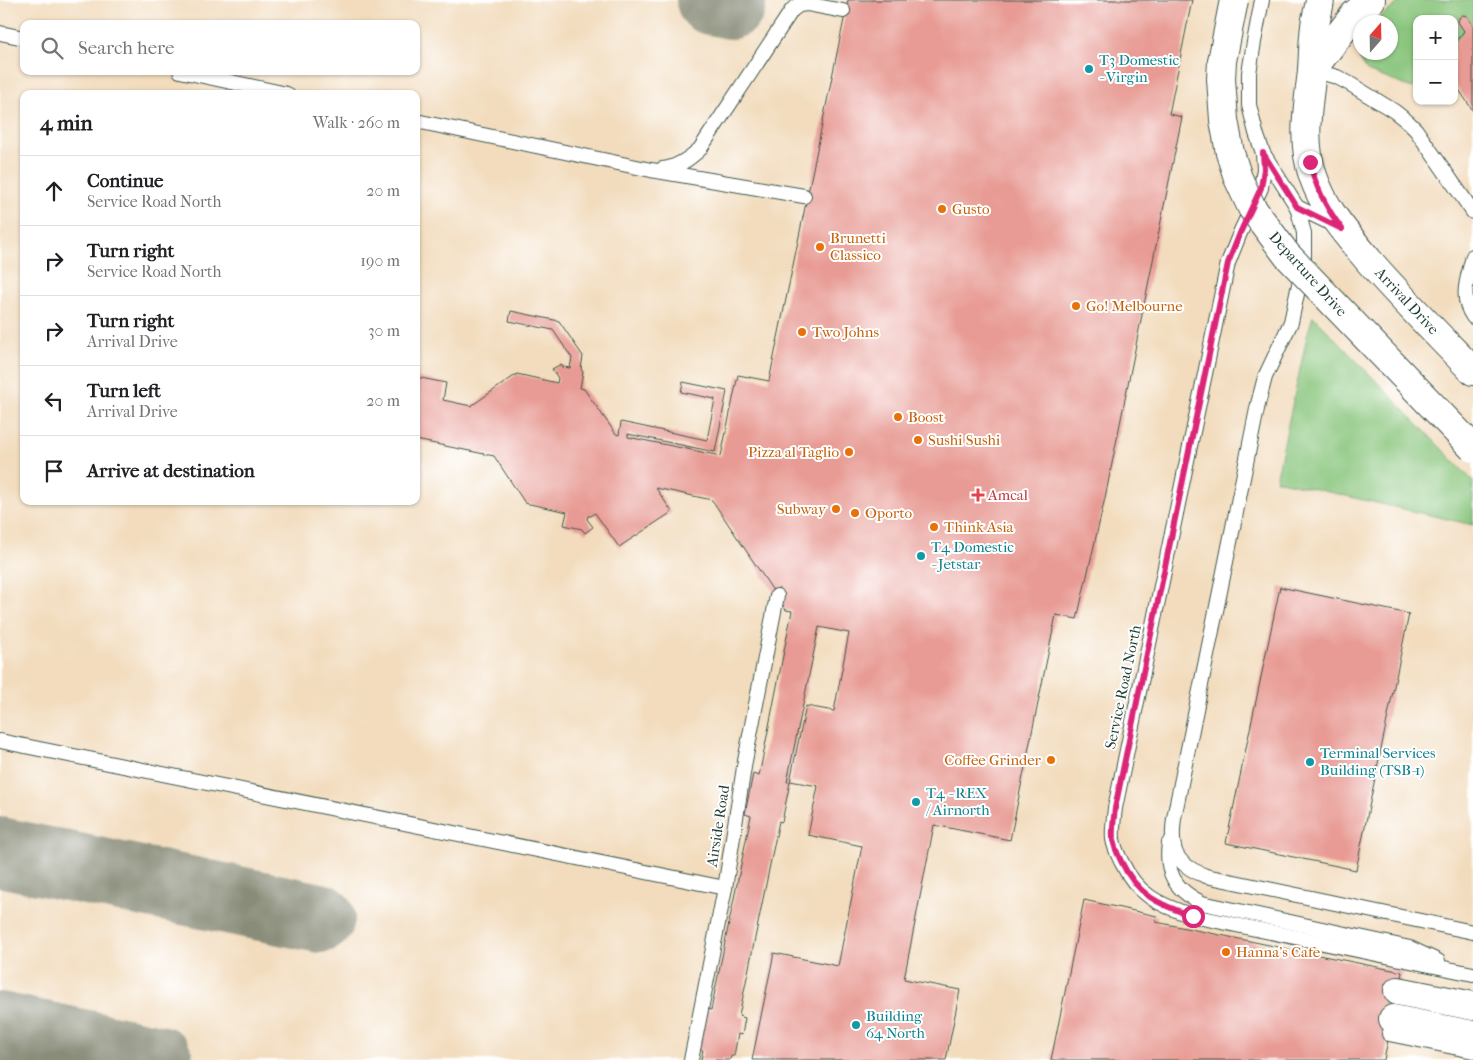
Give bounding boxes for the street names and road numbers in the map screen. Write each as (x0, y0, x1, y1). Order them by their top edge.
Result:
street label: Departure Drive (1265, 228, 1351, 321)
street label: Arrival Drive (1371, 263, 1443, 339)
street label: Service Road North (1101, 623, 1145, 751)
street label: Airside Road (702, 783, 733, 869)

